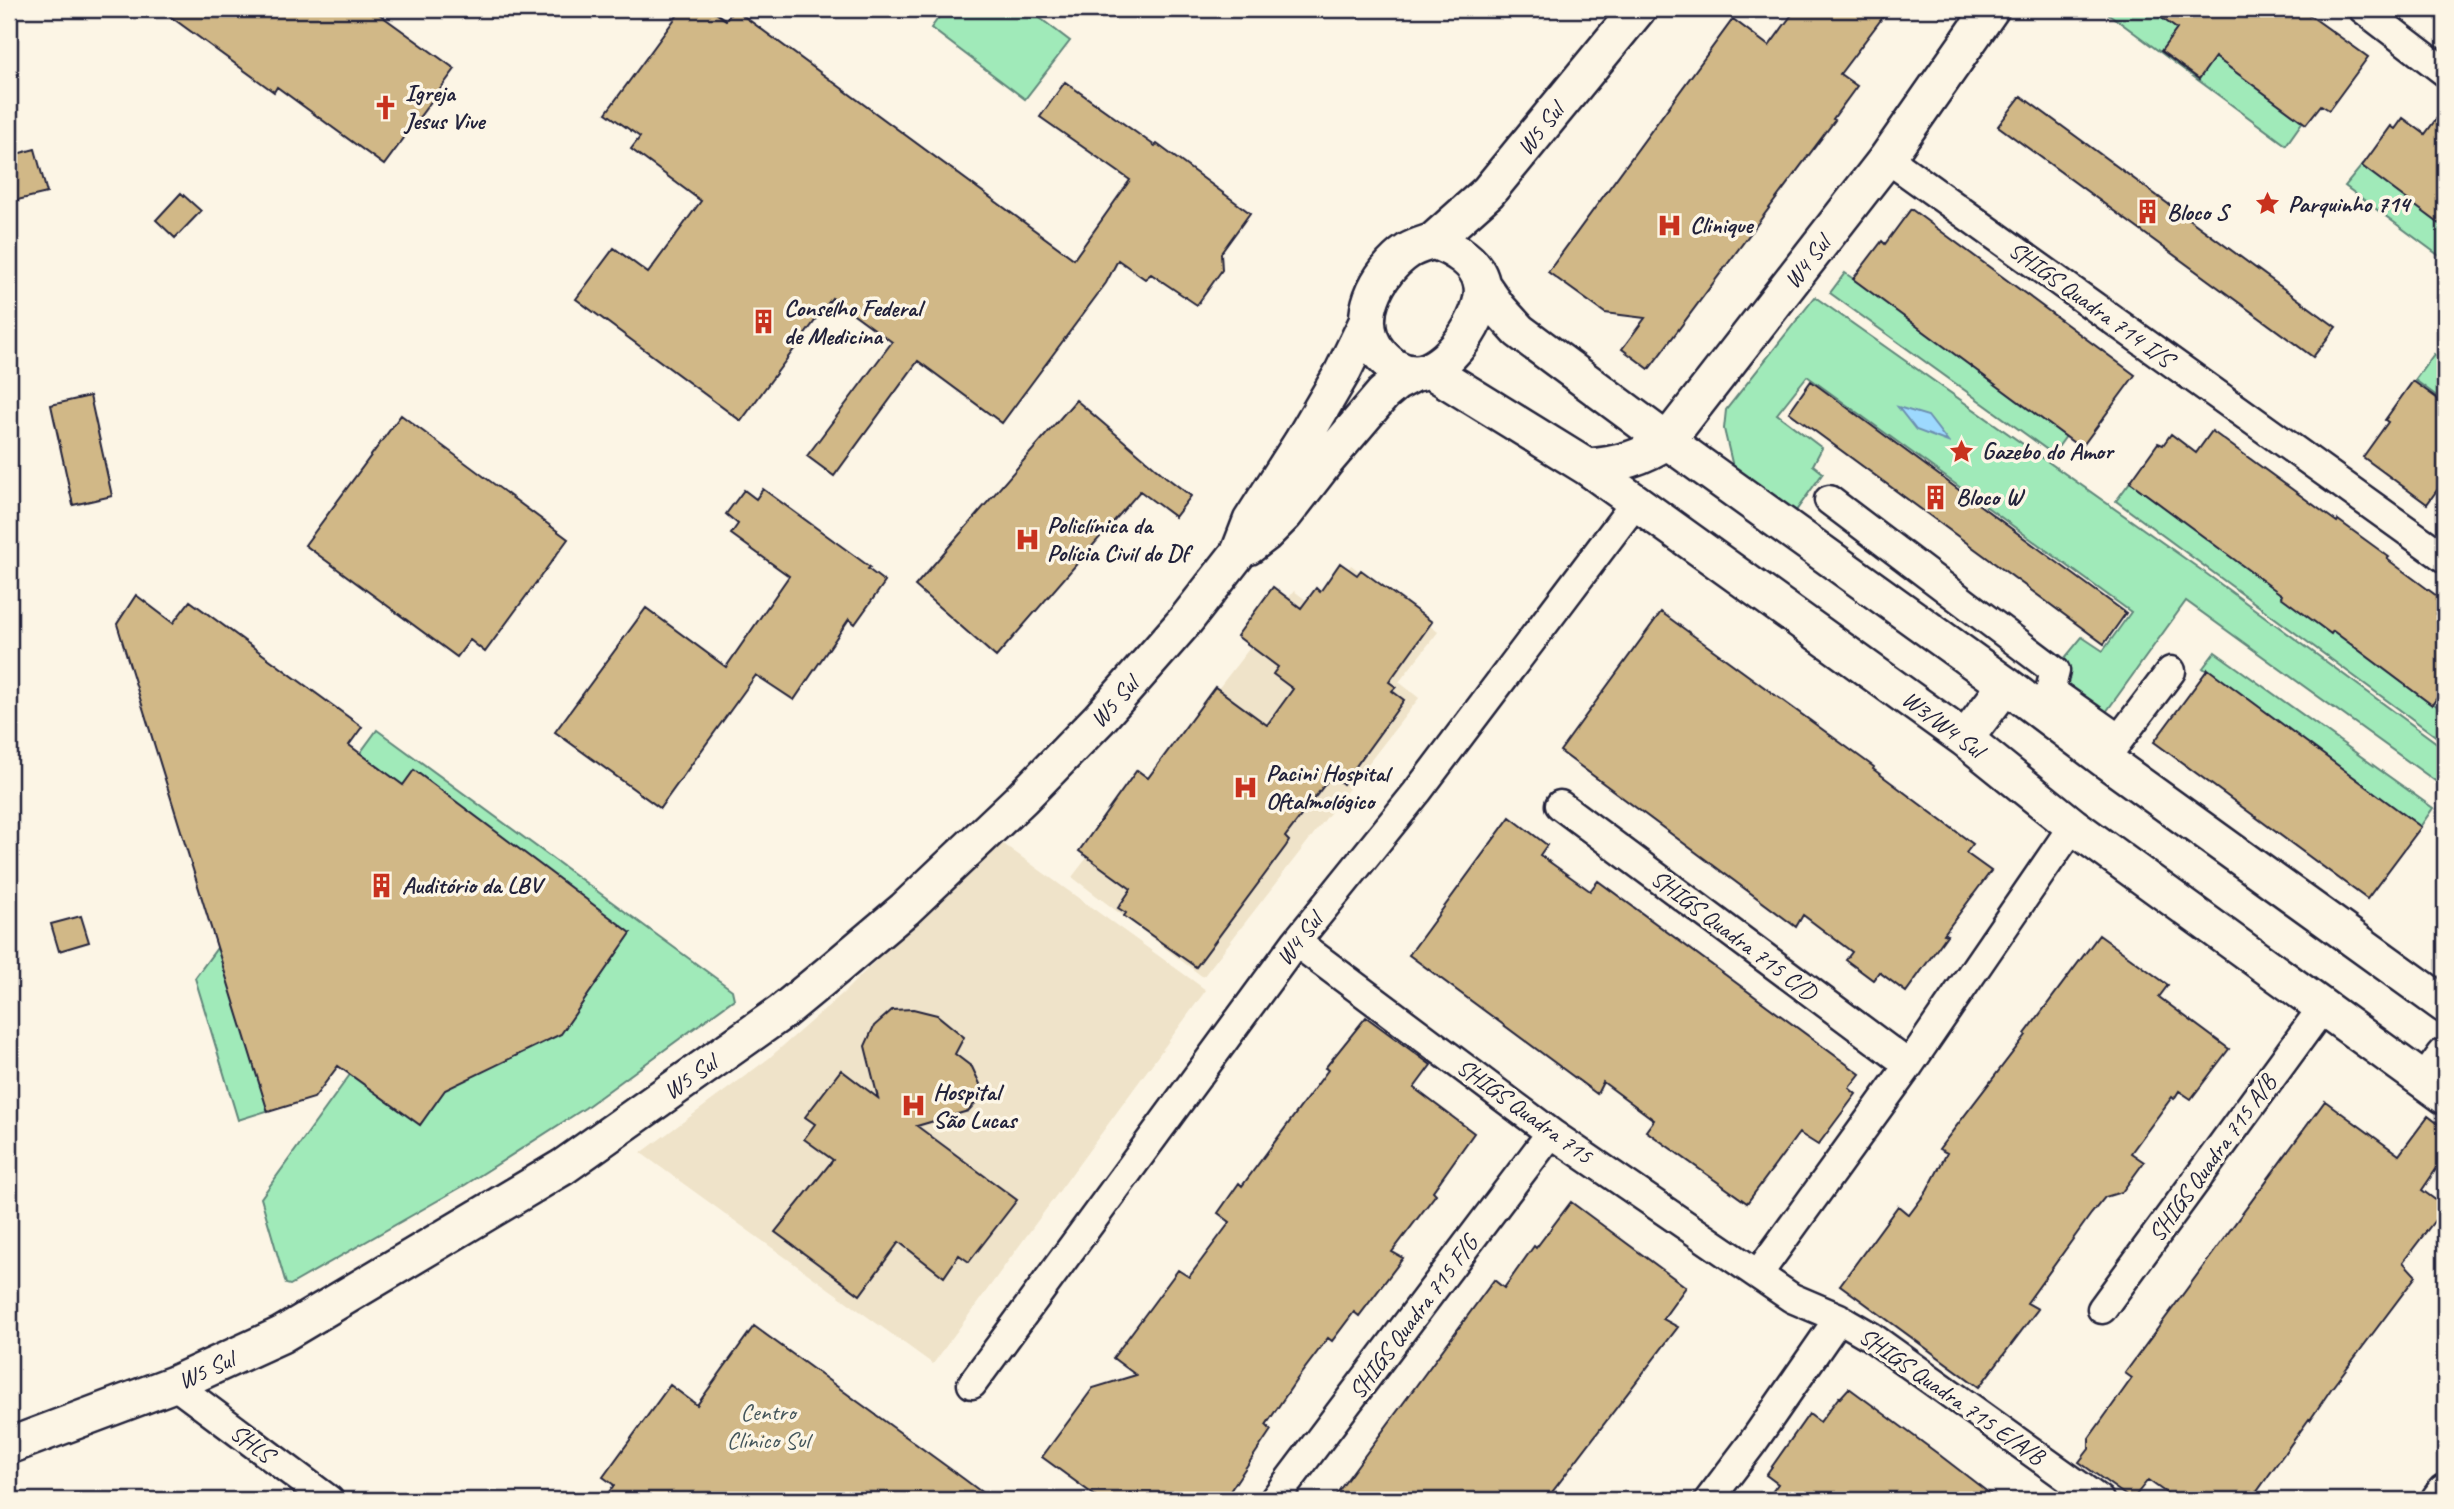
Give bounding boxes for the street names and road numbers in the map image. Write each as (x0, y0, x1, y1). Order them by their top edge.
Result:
street label: W5 Sul (1510, 94, 1572, 161)
street label: W4 Sul (1777, 227, 1839, 294)
street label: SHIGS Quadra 714 I/S (2003, 234, 2182, 376)
street label: W5 Sul (1083, 667, 1147, 734)
street label: W3/W4 Sul (1896, 684, 1993, 767)
street label: SHIGS Quadra 715 C/D (1645, 863, 1824, 1008)
street label: W4 Sul (1269, 904, 1331, 971)
street label: W5 Sul (658, 1046, 726, 1106)
street label: SHIGS Quadra 715 (1451, 1052, 1600, 1171)
street label: SHIGS Quadra 715 A/B (2141, 1068, 2283, 1247)
street label: SHIGS Quadra 715 F/G (1342, 1227, 1486, 1405)
street label: SHIGS Quadra 715 E/A/B (1854, 1321, 2052, 1472)
street label: W5 Sul (173, 1343, 242, 1396)
street label: SHLS (225, 1417, 283, 1471)

